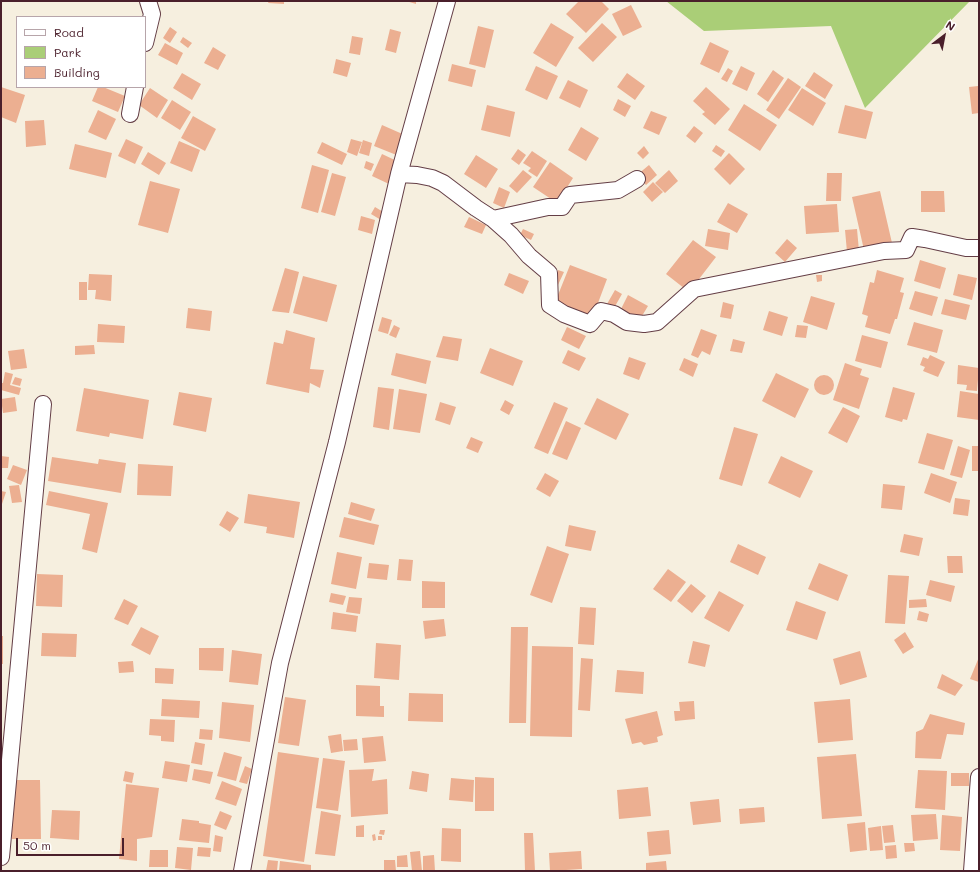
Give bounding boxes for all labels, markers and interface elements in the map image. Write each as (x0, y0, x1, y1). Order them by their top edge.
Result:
legend (16, 16, 146, 88)
north arrow (924, 16, 964, 56)
text: N (943, 17, 958, 34)
text: Road (54, 24, 84, 40)
text: Park (54, 44, 81, 60)
text: Building (54, 64, 100, 80)
scale bar (18, 830, 126, 856)
text: 50 m (23, 837, 51, 853)

